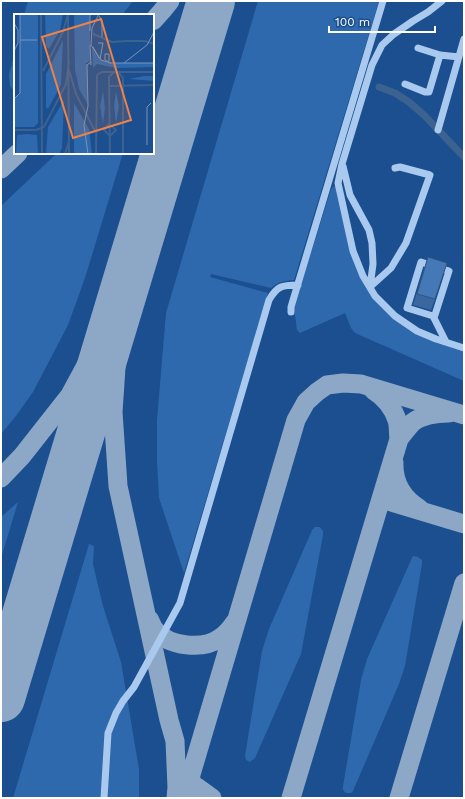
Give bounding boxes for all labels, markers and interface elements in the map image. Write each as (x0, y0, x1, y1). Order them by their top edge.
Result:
scale bar (329, 8, 435, 34)
inset map (14, 14, 154, 154)
text: 100 m (335, 15, 370, 29)

